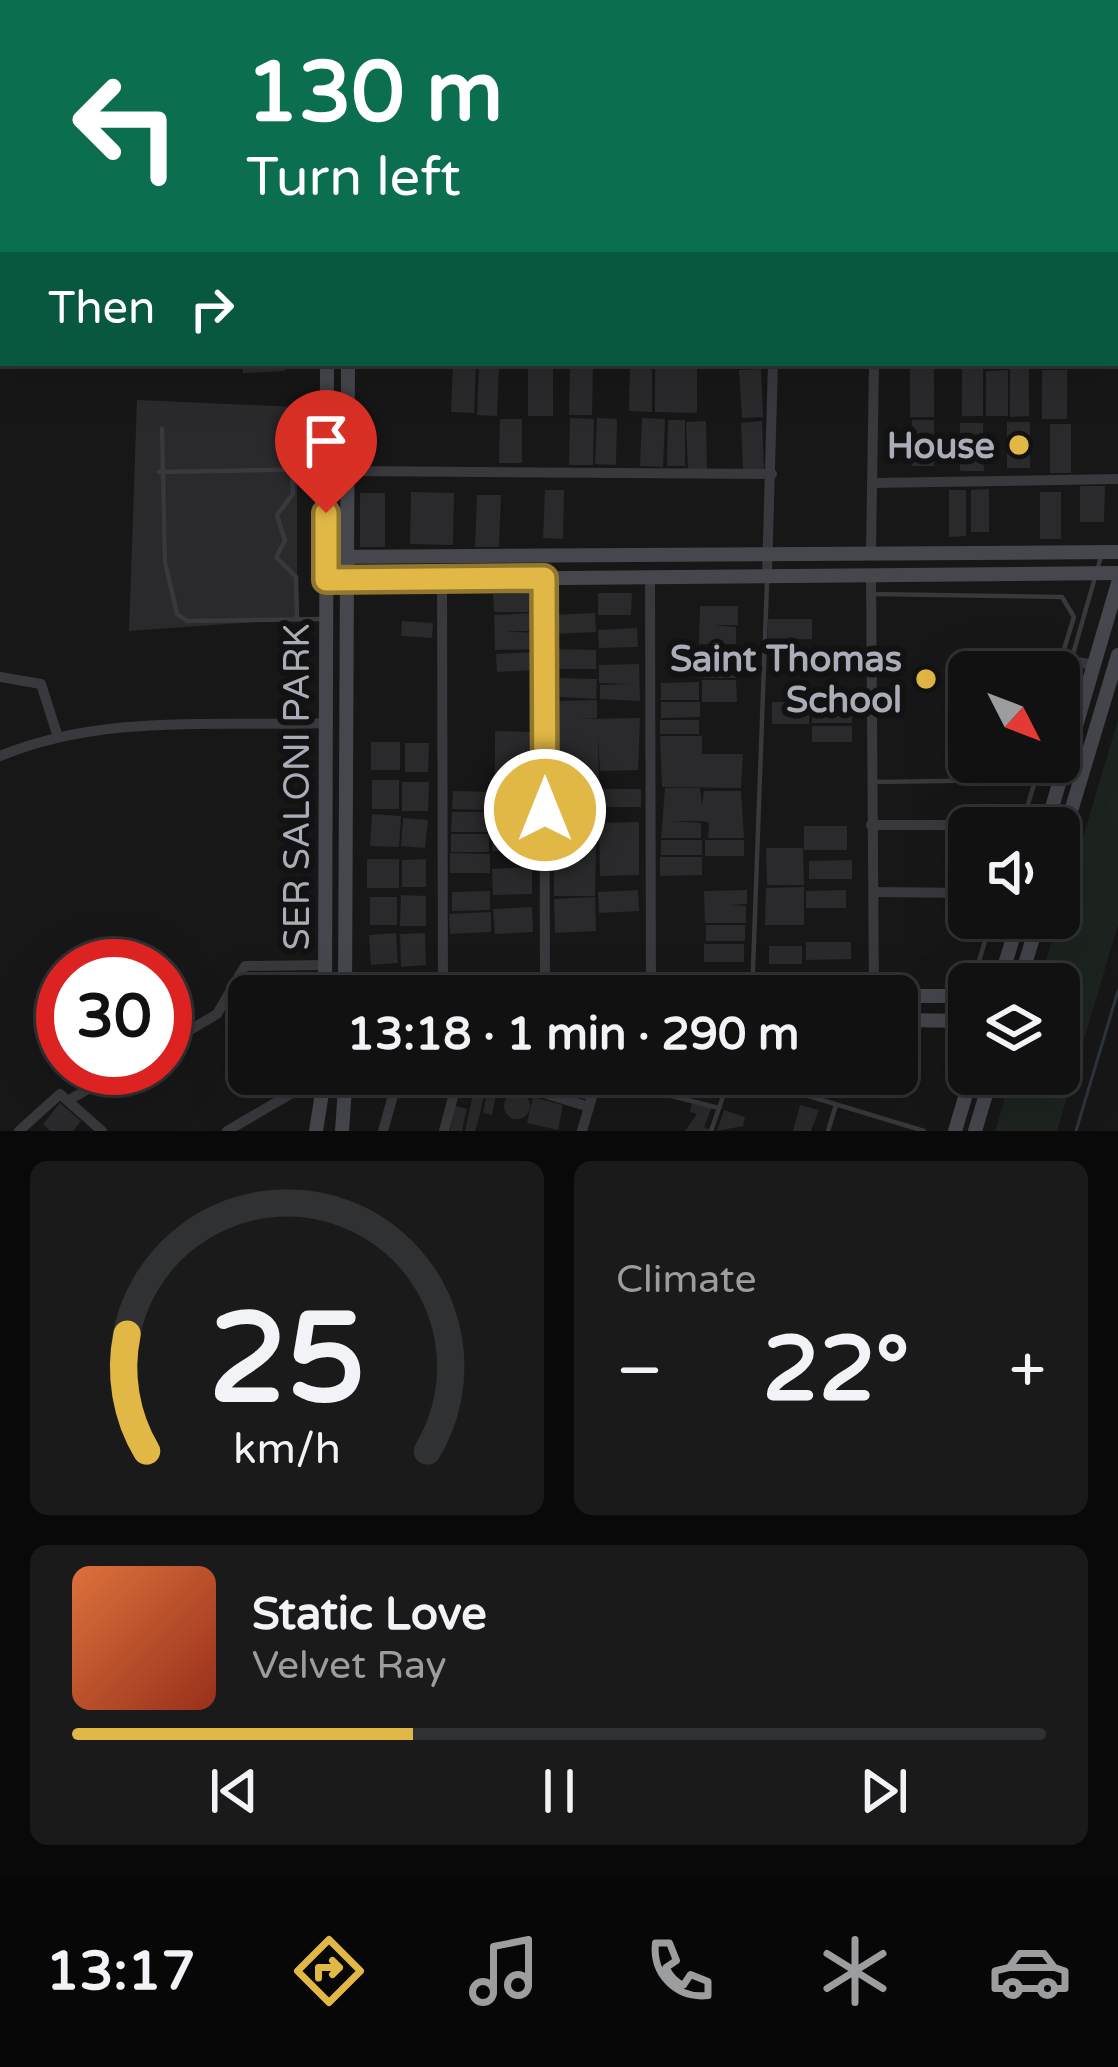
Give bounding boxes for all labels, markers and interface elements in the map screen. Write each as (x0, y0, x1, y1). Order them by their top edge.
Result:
text: 130 m (246, 43, 503, 144)
icon: left (48, 48, 204, 204)
text: Turn left (246, 145, 461, 210)
icon: right (179, 276, 245, 342)
text: Then (48, 282, 155, 336)
pin (275, 390, 377, 513)
icon: arrive (293, 408, 359, 474)
place label: House (887, 425, 995, 468)
marker: House (1006, 432, 1032, 458)
street label: SER SALONI PARK (276, 624, 319, 950)
place label: Saint Thomas School (670, 638, 902, 722)
north arrow (948, 651, 1080, 783)
map controls (948, 651, 1080, 1095)
marker: Saint Thomas School (913, 666, 939, 692)
position arrow (482, 747, 608, 873)
button: sound (948, 807, 1080, 939)
speed limit sign: 30 (36, 939, 192, 1095)
button: layers (948, 963, 1080, 1095)
text: 13:18 · 1 min · 290 m (347, 1008, 799, 1062)
text: Climate (616, 1256, 756, 1303)
text: 25 (209, 1285, 365, 1436)
text: 22° (762, 1316, 909, 1425)
text: − (616, 1331, 663, 1411)
text: + (1009, 1331, 1046, 1411)
text: km/h (233, 1424, 341, 1475)
text: Static Love (252, 1588, 487, 1642)
text: Velvet Ray (252, 1642, 447, 1689)
icon: previous (201, 1758, 267, 1824)
icon: pause (526, 1758, 592, 1824)
icon: next (851, 1758, 917, 1824)
icon: directions (287, 1929, 371, 2013)
icon: music (462, 1929, 546, 2013)
icon: phone (638, 1929, 722, 2013)
icon: climate (813, 1929, 897, 2013)
icon: car (988, 1929, 1072, 2013)
text: 13:17 (46, 1939, 195, 2004)

